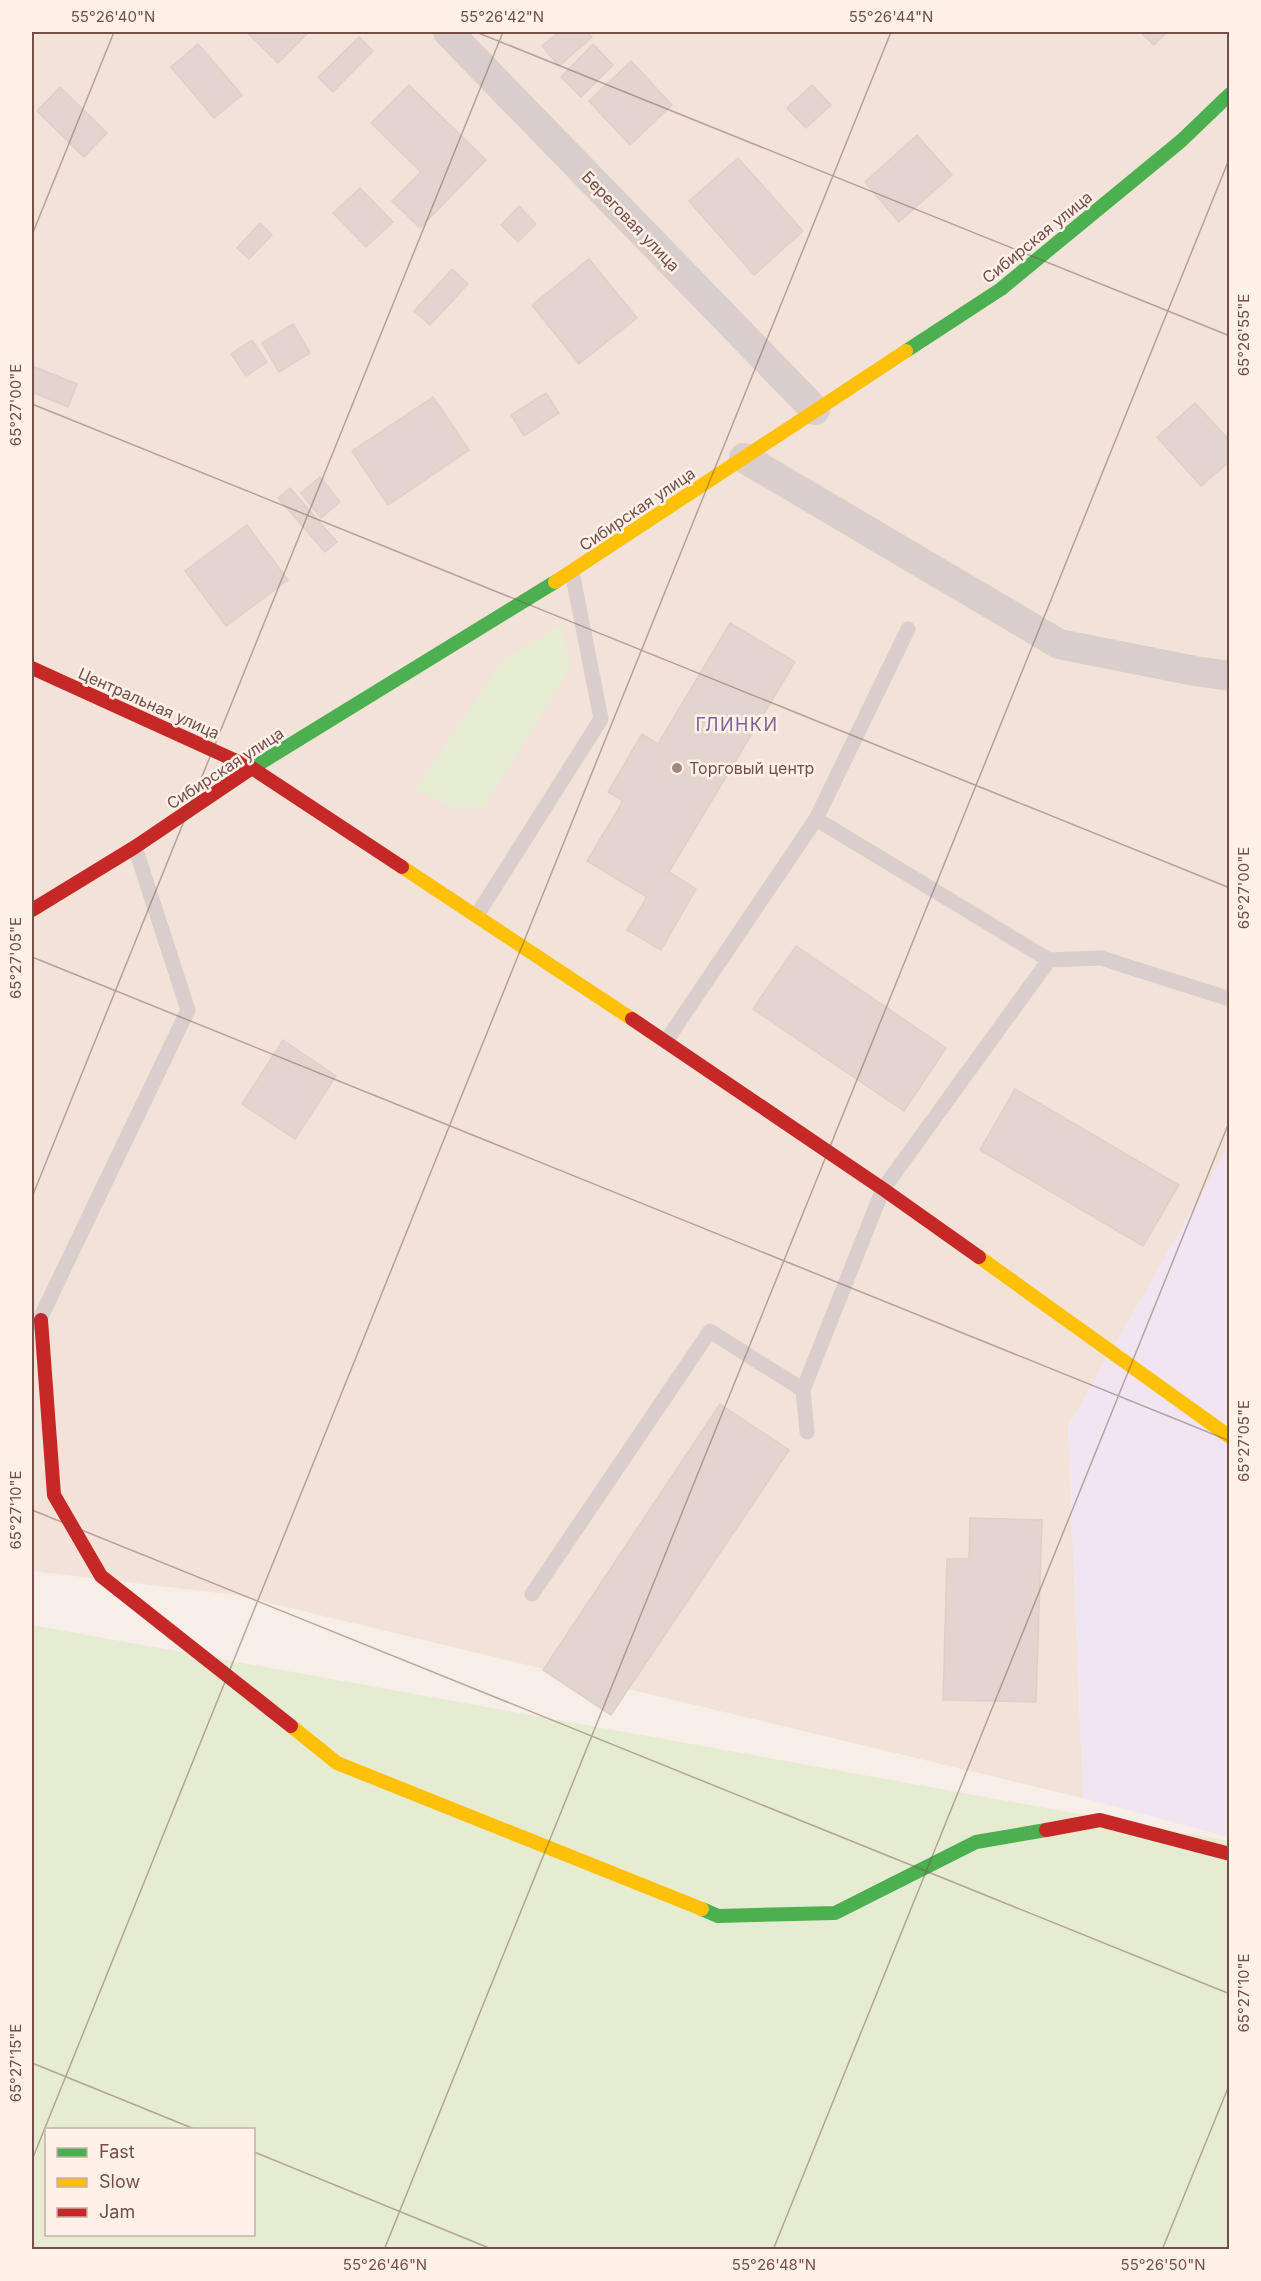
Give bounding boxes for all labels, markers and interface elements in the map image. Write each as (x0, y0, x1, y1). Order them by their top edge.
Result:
text: 55°26'40"N (71, 7, 155, 26)
text: 55°26'42"N (460, 7, 544, 26)
text: 55°26'44"N (849, 7, 933, 26)
street label: Береговая улица (578, 167, 684, 275)
street label: Сибирская улица (978, 187, 1096, 287)
text: 65°26'55"E (1234, 294, 1253, 376)
text: 65°27'00"E (6, 364, 25, 446)
street label: Сибирская улица (575, 463, 699, 555)
street label: Центральная улица (75, 663, 223, 743)
district label: ГЛИНКИ (695, 714, 779, 735)
street label: Сибирская улица (163, 723, 287, 813)
place label: Торговый центр (689, 758, 814, 778)
marker: Торговый центр (670, 761, 684, 775)
text: 65°27'00"E (1234, 847, 1253, 929)
text: 65°27'05"E (6, 917, 25, 999)
text: 65°27'05"E (1234, 1400, 1253, 1482)
text: 65°27'10"E (6, 1471, 25, 1549)
text: 65°27'10"E (1234, 1954, 1253, 2032)
text: 65°27'15"E (6, 2024, 25, 2102)
legend (45, 2128, 255, 2236)
text: Fast (99, 2141, 135, 2162)
text: Slow (99, 2171, 140, 2192)
text: Jam (99, 2201, 135, 2222)
text: 55°26'46"N (343, 2255, 427, 2274)
text: 55°26'48"N (732, 2255, 816, 2274)
text: 55°26'50"N (1121, 2255, 1205, 2274)

